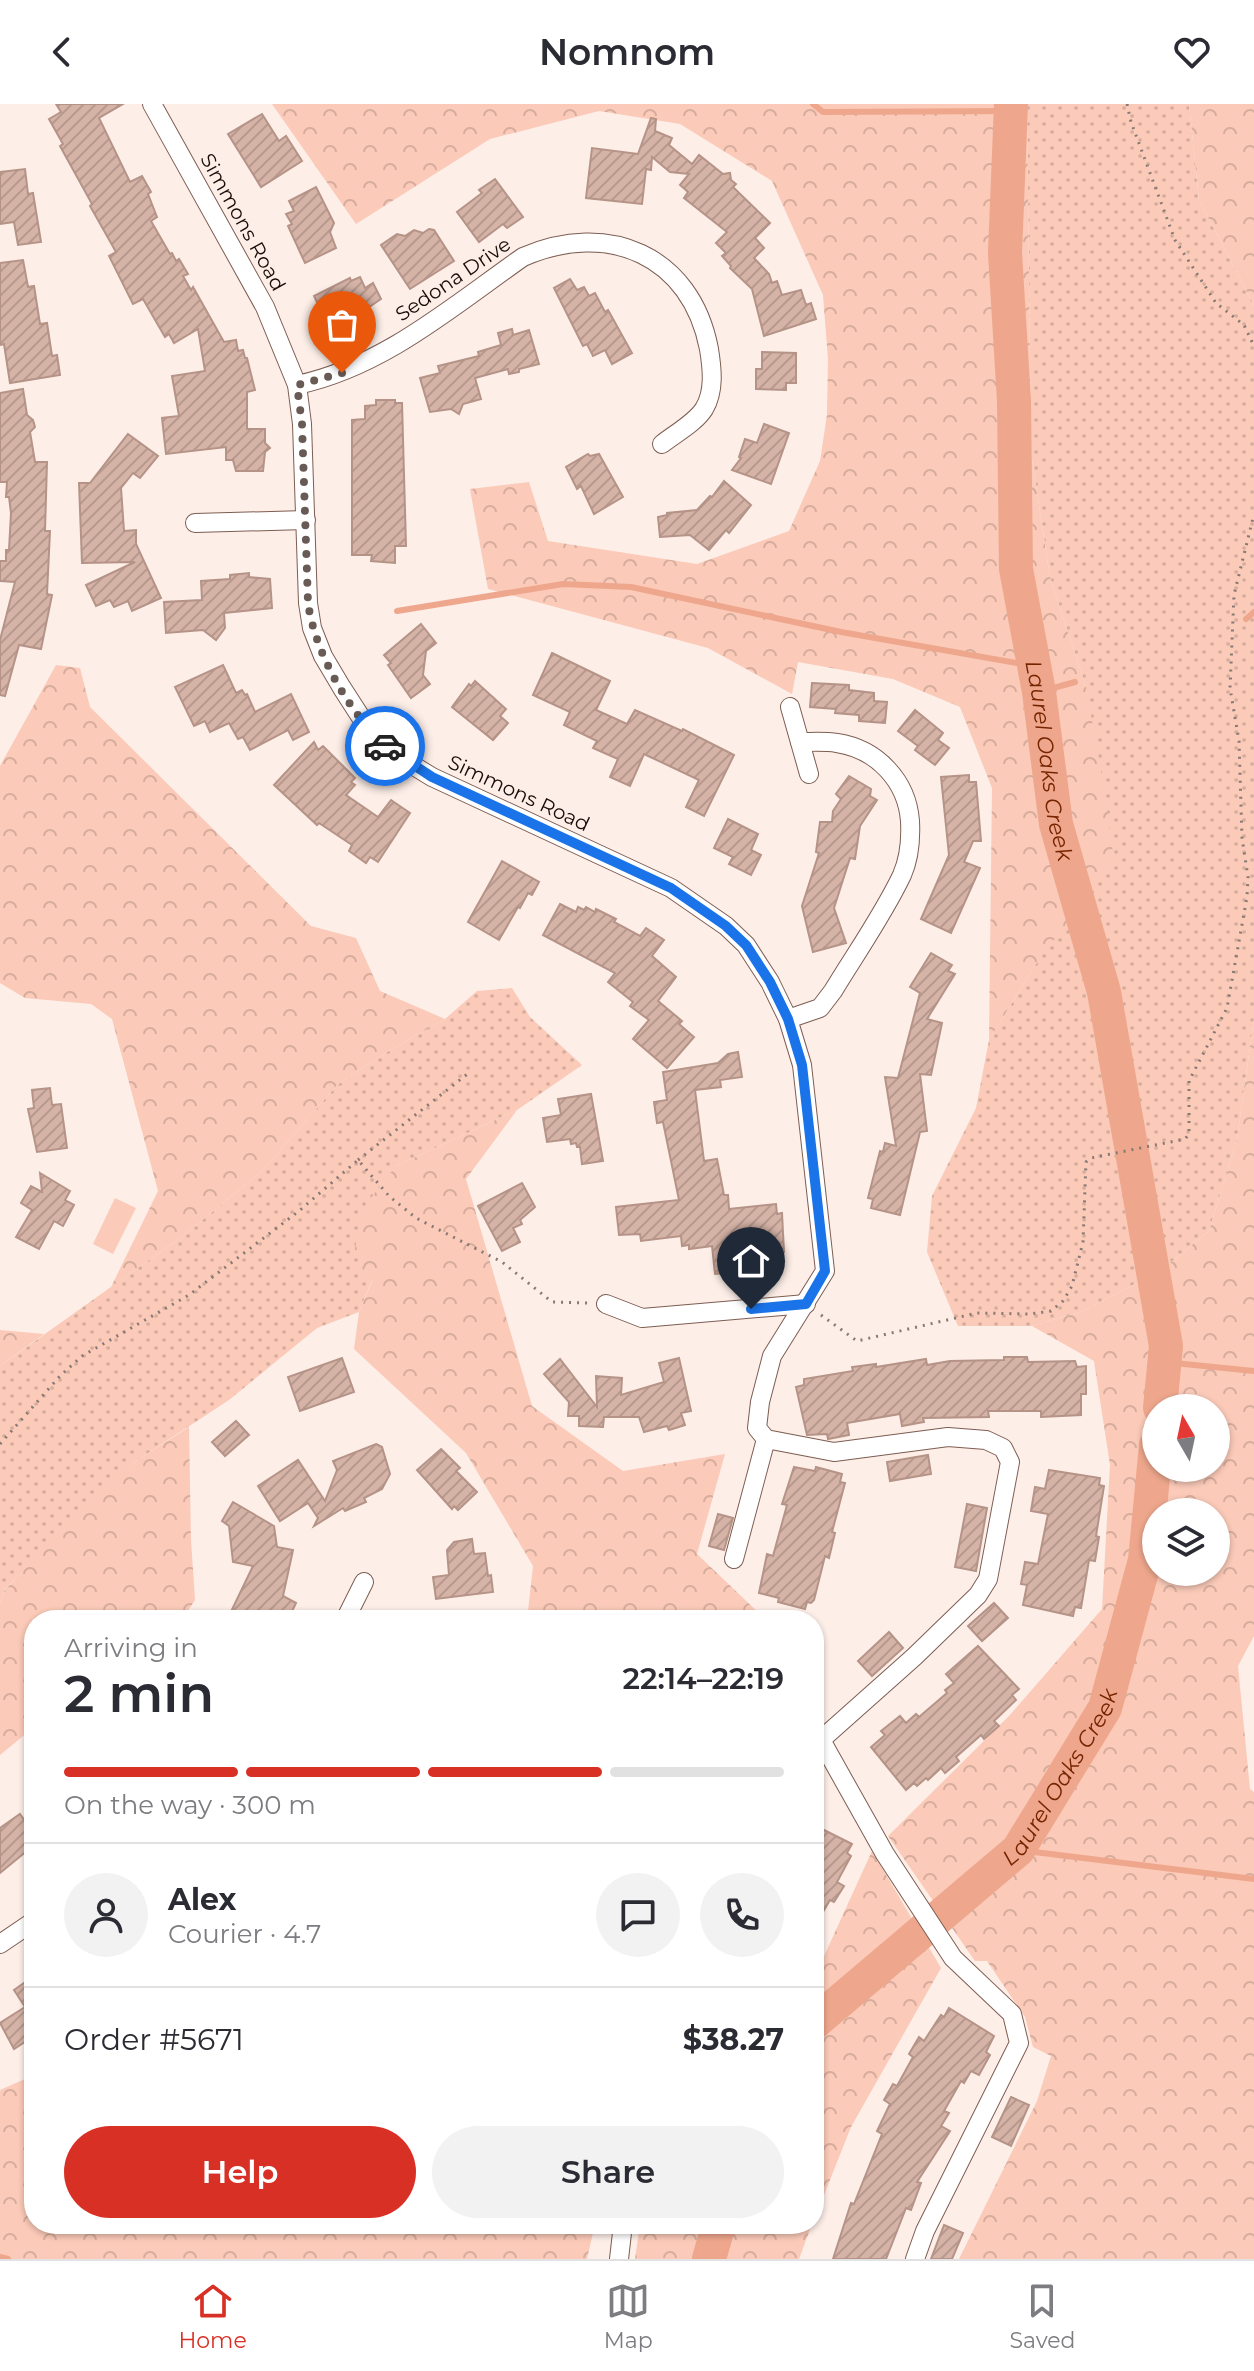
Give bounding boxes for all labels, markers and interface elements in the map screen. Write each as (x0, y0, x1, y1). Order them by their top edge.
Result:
icon: back (40, 30, 84, 74)
text: Nomnom (539, 30, 715, 74)
icon: heart (1170, 30, 1214, 74)
street label: Simmons Road (195, 149, 291, 295)
street label: Sedona Drive (391, 232, 515, 326)
pin (308, 291, 376, 373)
icon: bag (320, 303, 364, 347)
water label: Laurel Oaks Creek (1019, 658, 1079, 865)
courier (345, 706, 425, 786)
icon: car (363, 724, 407, 768)
street label: Simmons Road (444, 750, 594, 836)
pin (717, 1227, 785, 1309)
icon: home (729, 1239, 773, 1283)
north arrow (1142, 1394, 1230, 1482)
map controls (1142, 1394, 1230, 1586)
button: layers (1142, 1498, 1230, 1586)
text: Arriving in (64, 1632, 198, 1664)
text: 22:14–22:19 (623, 1660, 784, 1697)
text: 2 min (64, 1662, 214, 1725)
water label: Laurel Oaks Creek (997, 1685, 1124, 1872)
text: On the way · 300 m (64, 1789, 316, 1821)
button: person (64, 1873, 148, 1957)
button: chat (596, 1873, 680, 1957)
button: phone (700, 1873, 784, 1957)
text: Alex (168, 1881, 236, 1918)
text: Courier · 4.7 (168, 1918, 321, 1950)
text: Order #5671 (64, 2021, 244, 2058)
text: $38.27 (683, 2021, 784, 2058)
button: Help (64, 2126, 416, 2218)
button: Share (432, 2126, 784, 2218)
tab: Home (178, 2279, 247, 2354)
tab: Map (604, 2279, 653, 2354)
tab: Saved (1009, 2279, 1076, 2354)

